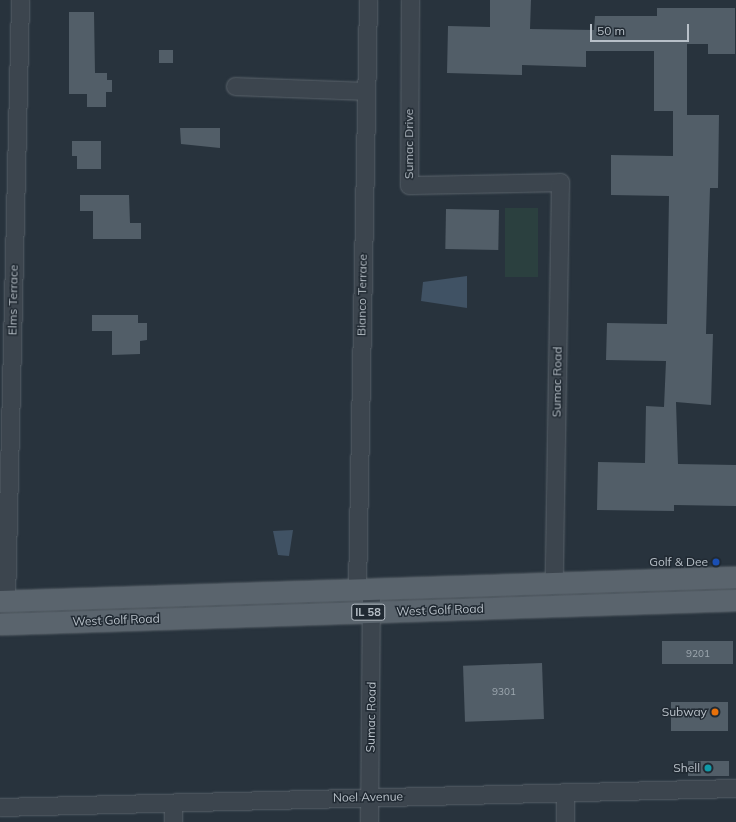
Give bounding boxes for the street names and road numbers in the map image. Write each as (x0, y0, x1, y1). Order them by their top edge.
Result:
street label: Sumac Drive (402, 109, 416, 179)
street label: Bianco Terrace (354, 254, 370, 336)
street label: Elms Terrace (5, 265, 21, 335)
street label: Sumac Road (549, 347, 565, 417)
street label: West Golf Road (396, 601, 484, 619)
road number: IL 58 (351, 603, 385, 621)
street label: West Golf Road (72, 611, 160, 629)
street label: Sumac Road (363, 682, 379, 752)
street label: Noel Avenue (333, 789, 403, 805)

